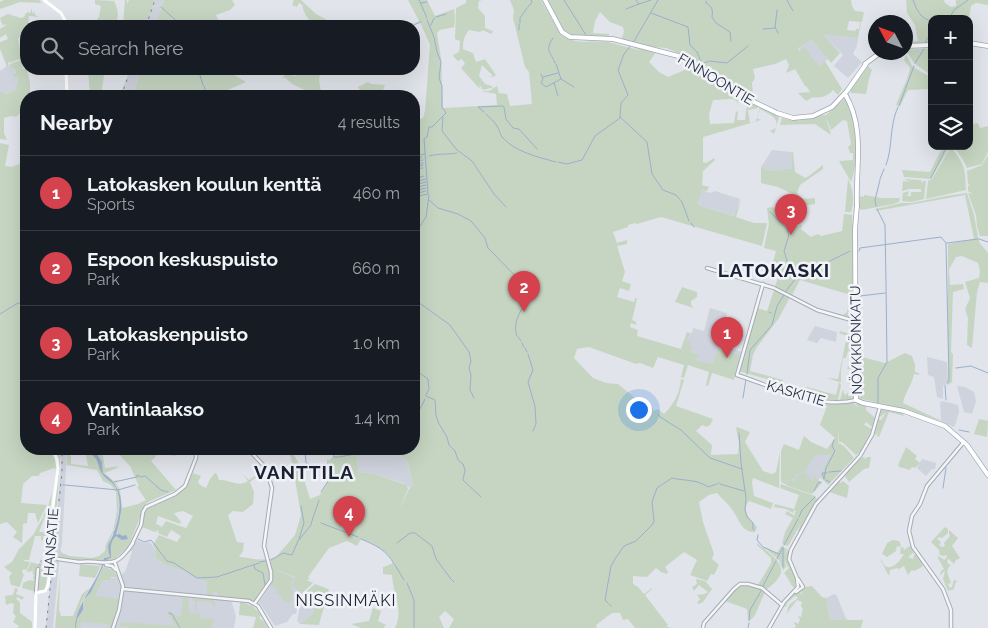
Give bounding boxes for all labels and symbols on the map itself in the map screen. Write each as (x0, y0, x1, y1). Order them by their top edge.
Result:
north arrow (868, 15, 913, 60)
street label: FINNOONTIE (675, 50, 757, 108)
pin: 3 (775, 194, 807, 235)
district label: LATOKASKI (718, 259, 830, 281)
pin: 2 (508, 271, 540, 312)
street label: NÖYKKIÖNKATU (845, 285, 865, 395)
pin: 1 (711, 317, 743, 358)
street label: KASKITIE (765, 377, 827, 409)
your location (626, 397, 652, 423)
district label: VANTTILA (254, 461, 354, 483)
pin: 4 (333, 496, 365, 537)
street label: HANSATIE (41, 508, 61, 576)
district label: NISSINMÄKI (295, 590, 397, 610)

